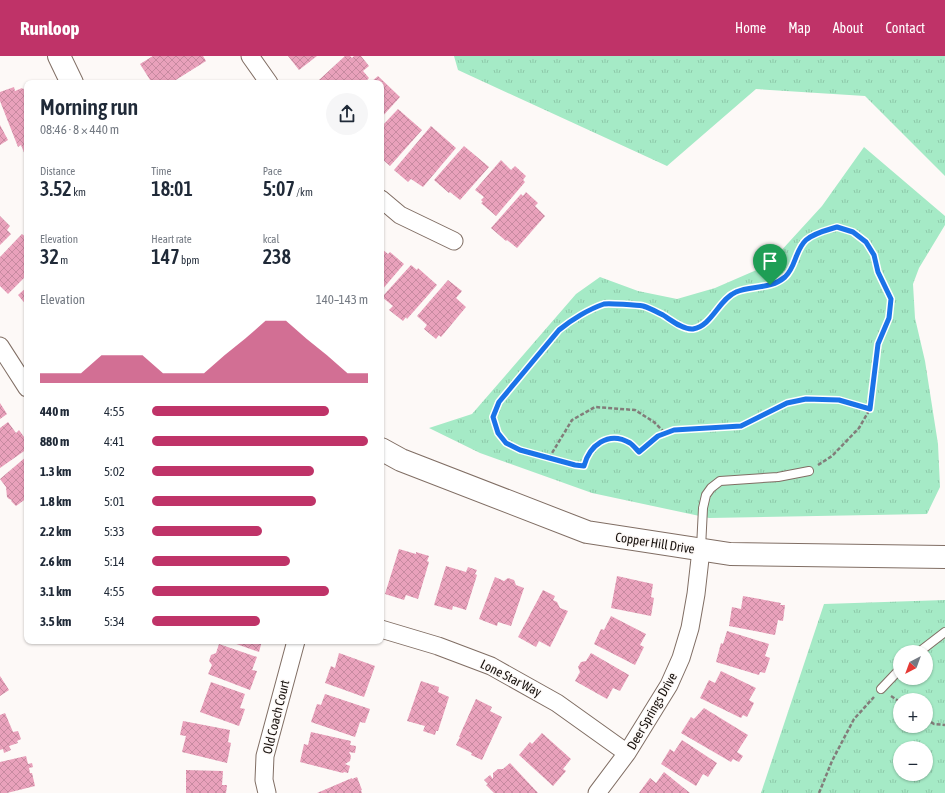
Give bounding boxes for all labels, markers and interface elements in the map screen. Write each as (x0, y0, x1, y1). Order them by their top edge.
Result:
text: Runloop (20, 17, 80, 39)
text: Home (735, 20, 766, 36)
text: Map (788, 20, 811, 36)
text: About (833, 20, 864, 36)
text: Contact (886, 20, 925, 36)
button: share (326, 93, 368, 135)
text: Morning run (40, 94, 138, 120)
text: 08:46 · 8 × 440 m (40, 122, 119, 137)
text: Distance (40, 165, 75, 177)
text: Time (151, 165, 171, 177)
text: Pace (263, 165, 282, 177)
text: 3.52 (40, 177, 72, 200)
text: 18:01 (151, 177, 193, 200)
text: 5:07 (263, 177, 295, 200)
text: km (72, 186, 86, 198)
text: /km (295, 186, 313, 198)
text: Elevation (40, 233, 78, 245)
text: Heart rate (151, 233, 192, 245)
text: kcal (263, 233, 279, 245)
pin (753, 244, 787, 285)
text: 32 (40, 245, 59, 268)
text: 147 (151, 245, 180, 268)
text: 238 (263, 245, 291, 268)
icon: arrive (759, 250, 781, 272)
text: m (59, 254, 68, 266)
text: bpm (180, 254, 199, 266)
text: Elevation (40, 292, 85, 307)
text: 140–143 m (316, 292, 368, 307)
text: 440 m (40, 404, 69, 419)
text: 4:55 (104, 404, 125, 419)
text: 880 m (40, 434, 69, 449)
text: 4:41 (104, 434, 125, 449)
text: 1.3 km (40, 464, 71, 479)
text: 5:02 (104, 464, 125, 479)
text: 1.8 km (40, 494, 71, 509)
text: 5:01 (104, 494, 125, 509)
text: 2.2 km (40, 524, 71, 539)
text: 5:33 (104, 524, 125, 539)
street label: Copper Hill Drive (614, 529, 696, 557)
text: 2.6 km (40, 554, 71, 569)
text: 5:14 (104, 554, 125, 569)
text: 3.1 km (40, 584, 71, 599)
text: 4:55 (104, 584, 125, 599)
text: 3.5 km (40, 614, 71, 629)
text: 5:34 (104, 614, 125, 629)
north arrow (893, 645, 933, 685)
map controls (893, 645, 933, 781)
street label: Lone Star Way (478, 656, 545, 700)
street label: Deer Springs Drive (624, 670, 680, 752)
street label: Old Coach Court (260, 678, 292, 755)
button: + (893, 693, 933, 733)
button: − (893, 741, 933, 781)

